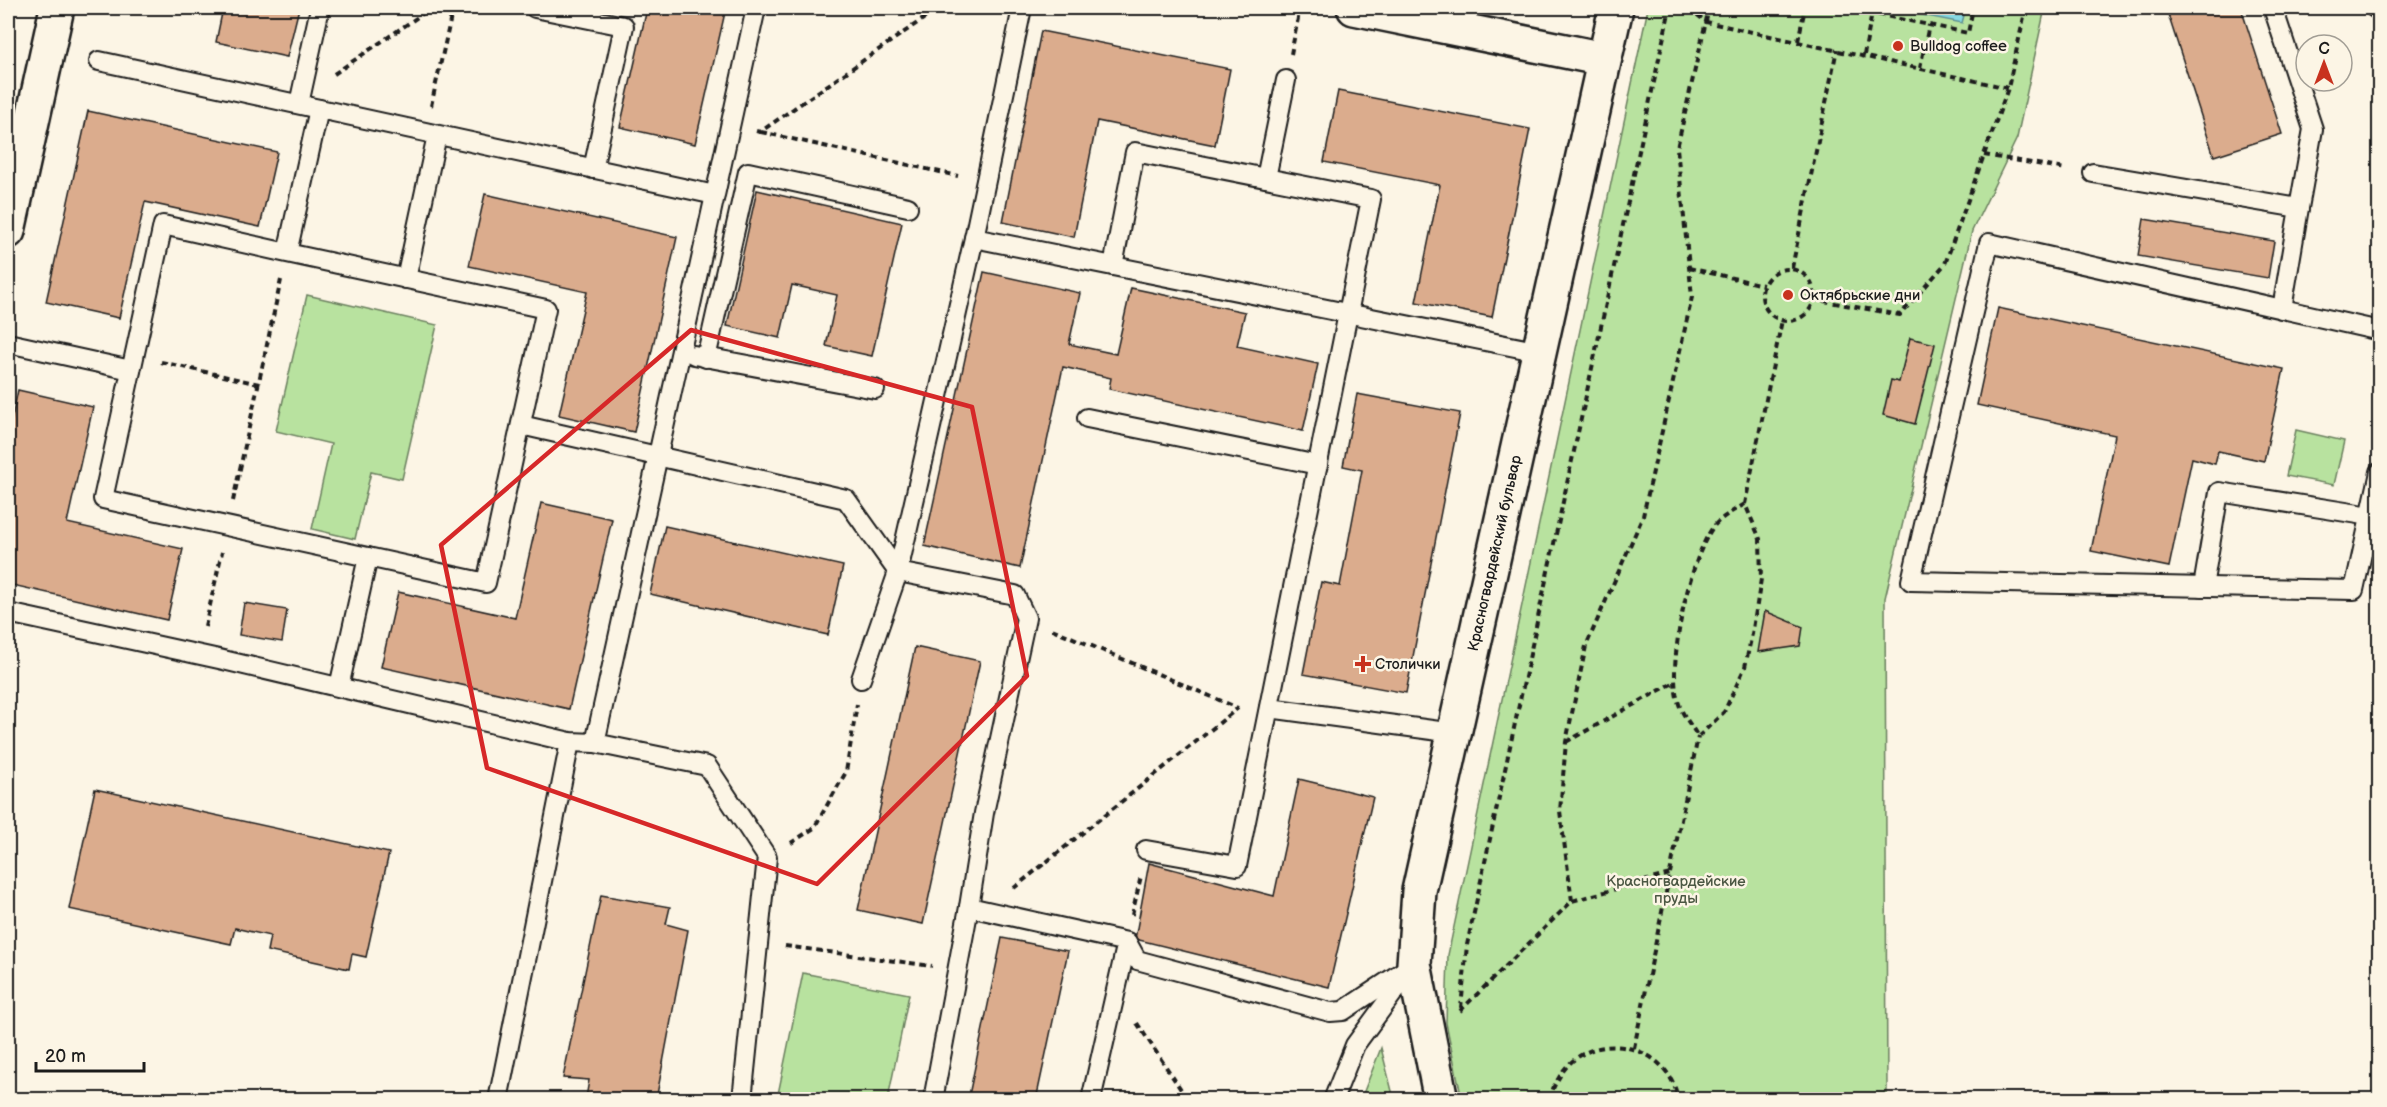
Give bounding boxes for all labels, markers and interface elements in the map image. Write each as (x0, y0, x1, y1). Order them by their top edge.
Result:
north arrow (2294, 33, 2354, 93)
place label: Bulldog coffee (1910, 37, 2007, 56)
marker: Bulldog coffee (1891, 39, 1905, 53)
text: С (2318, 40, 2330, 59)
place label: Октябрьские дни (1800, 286, 1920, 305)
marker: Октябрьские дни (1781, 288, 1795, 302)
street label: Красногвардейский бульвар (1464, 453, 1526, 653)
place label: Столички (1375, 655, 1441, 674)
marker: Столички (1356, 657, 1370, 671)
park label: Красногвардейские пруды (1606, 872, 1746, 908)
scale bar (36, 1035, 144, 1073)
text: 20 m (45, 1046, 86, 1067)

